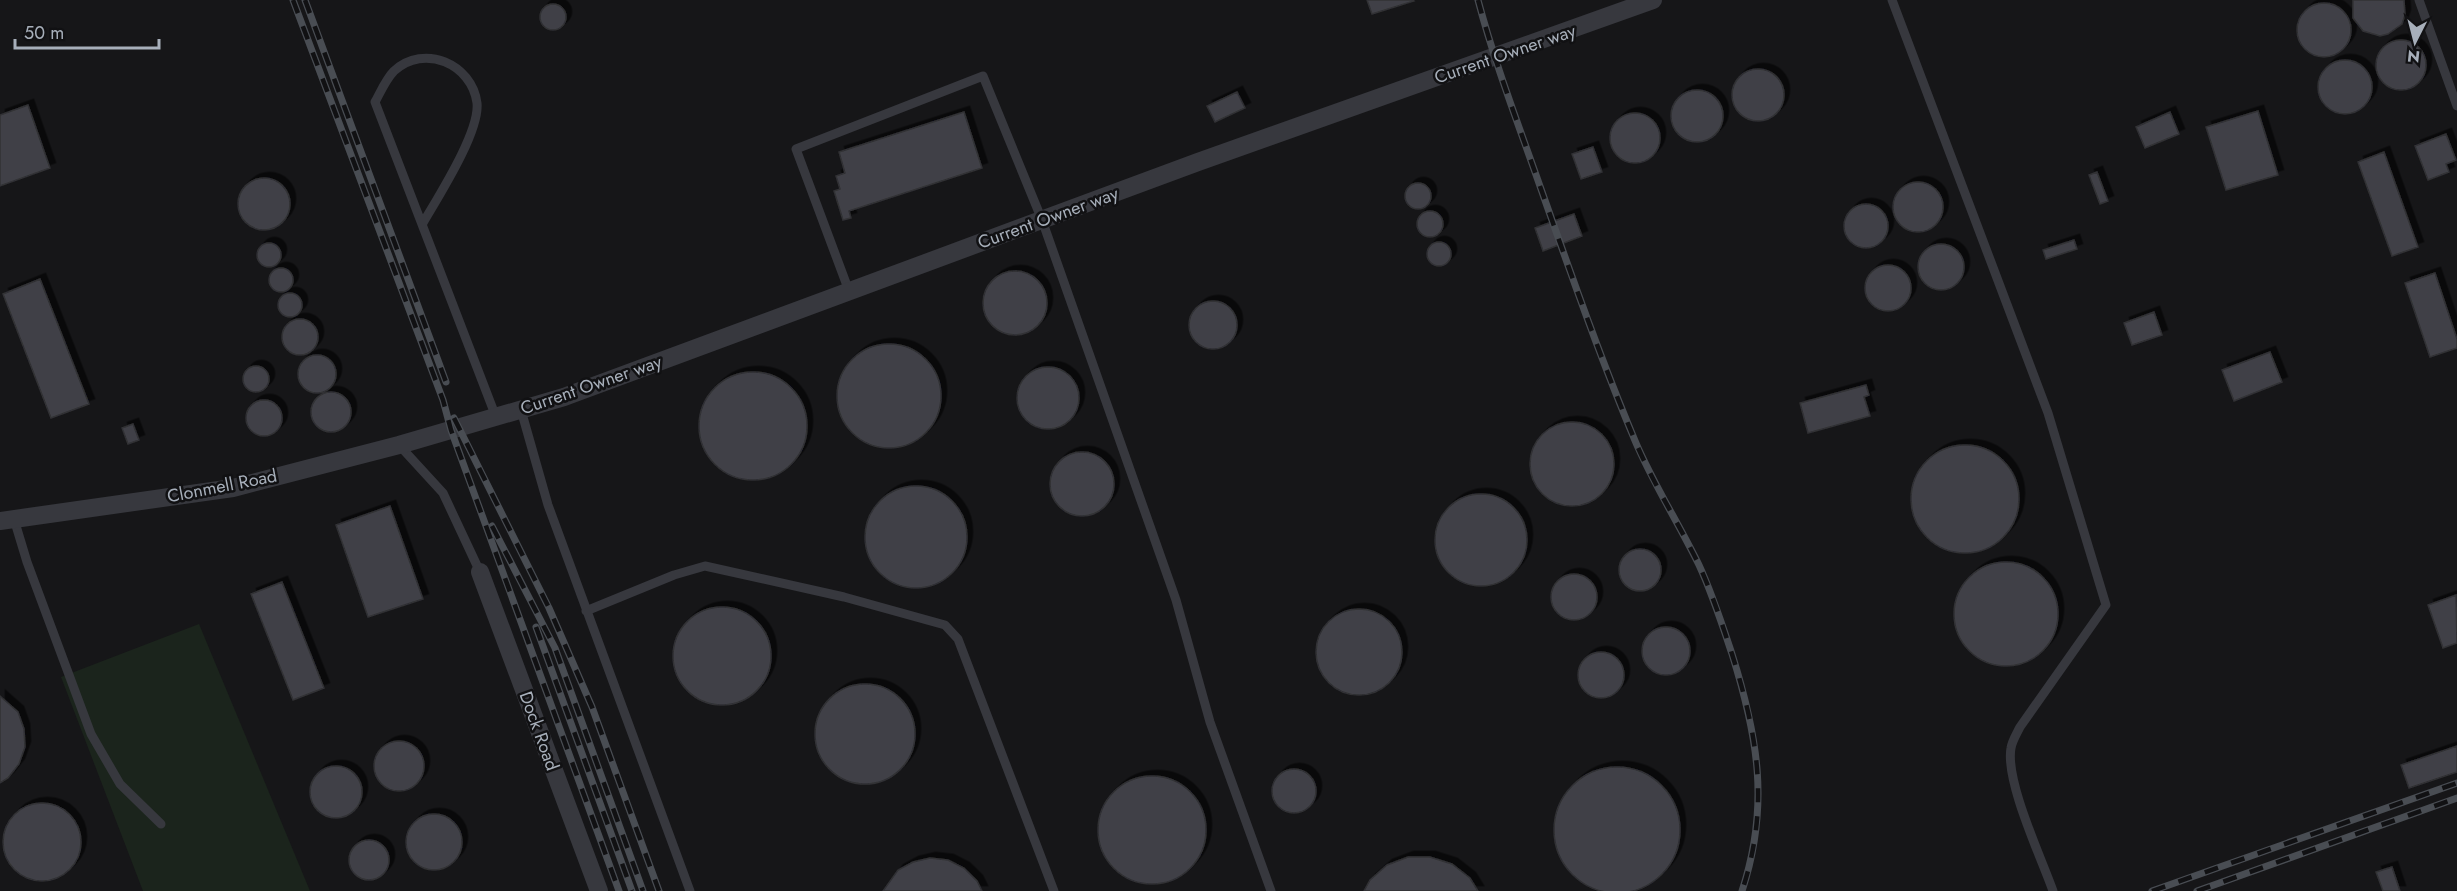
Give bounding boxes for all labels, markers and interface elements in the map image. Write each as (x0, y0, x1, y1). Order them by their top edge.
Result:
scale bar (15, 12, 159, 50)
north arrow (2385, 12, 2445, 72)
street label: Current Owner way (1431, 18, 1579, 90)
text: 50 m (24, 20, 64, 46)
text: N (2406, 44, 2421, 69)
street label: Current Owner way (974, 180, 1122, 256)
street label: Current Owner way (517, 349, 665, 421)
street label: Clonmell Road (165, 463, 279, 509)
street label: Dock Road (513, 688, 565, 774)

